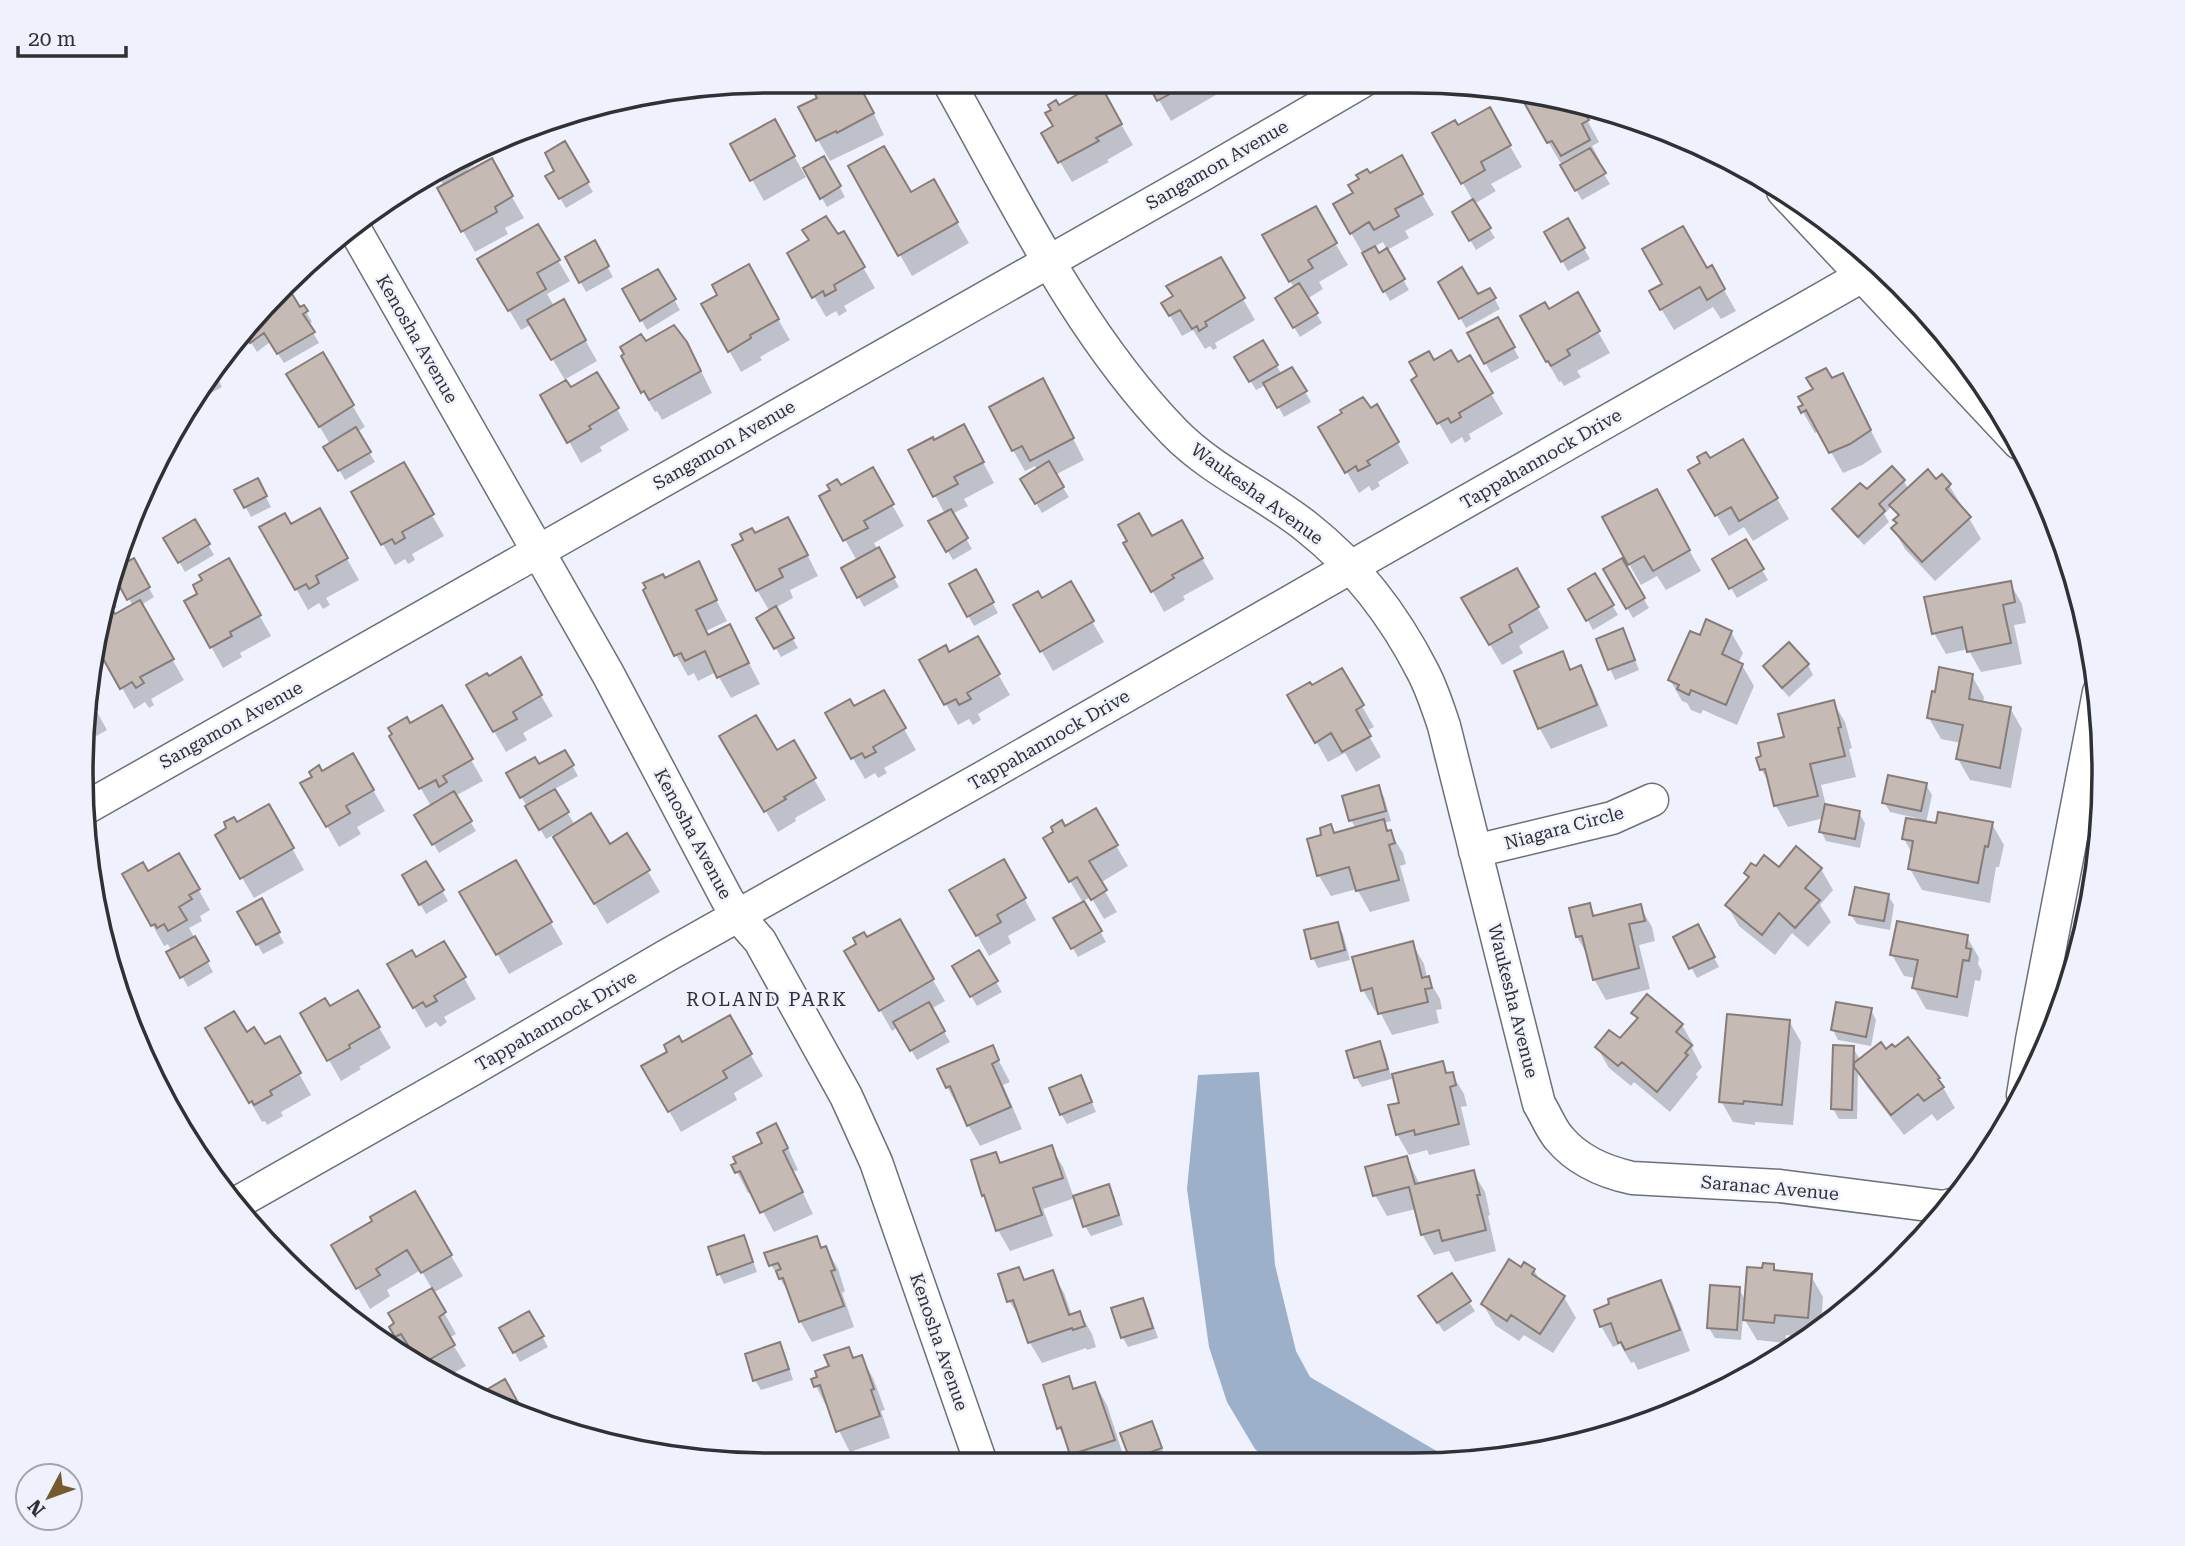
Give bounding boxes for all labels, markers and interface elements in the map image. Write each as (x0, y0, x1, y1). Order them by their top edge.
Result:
scale bar (18, 14, 126, 58)
text: 20 m (28, 27, 76, 51)
street label: Sangamon Avenue (1142, 115, 1292, 214)
street label: Kenosha Avenue (372, 271, 463, 407)
street label: Sangamon Avenue (649, 395, 799, 494)
street label: Tappahannock Drive (1457, 404, 1625, 513)
street label: Waukesha Avenue (1187, 439, 1328, 549)
street label: Sangamon Avenue (155, 676, 306, 773)
street label: Tappahannock Drive (965, 685, 1133, 794)
street label: Kenosha Avenue (650, 765, 737, 903)
street label: Niagara Circle (1502, 801, 1626, 854)
street label: Waukesha Avenue (1484, 922, 1543, 1080)
street label: Tappahannock Drive (472, 966, 640, 1075)
district label: ROLAND PARK (686, 988, 848, 1011)
street label: Saranac Avenue (1700, 1171, 1840, 1204)
street label: Kenosha Avenue (906, 1270, 973, 1414)
north arrow (14, 1462, 84, 1532)
text: N (23, 1494, 50, 1521)

